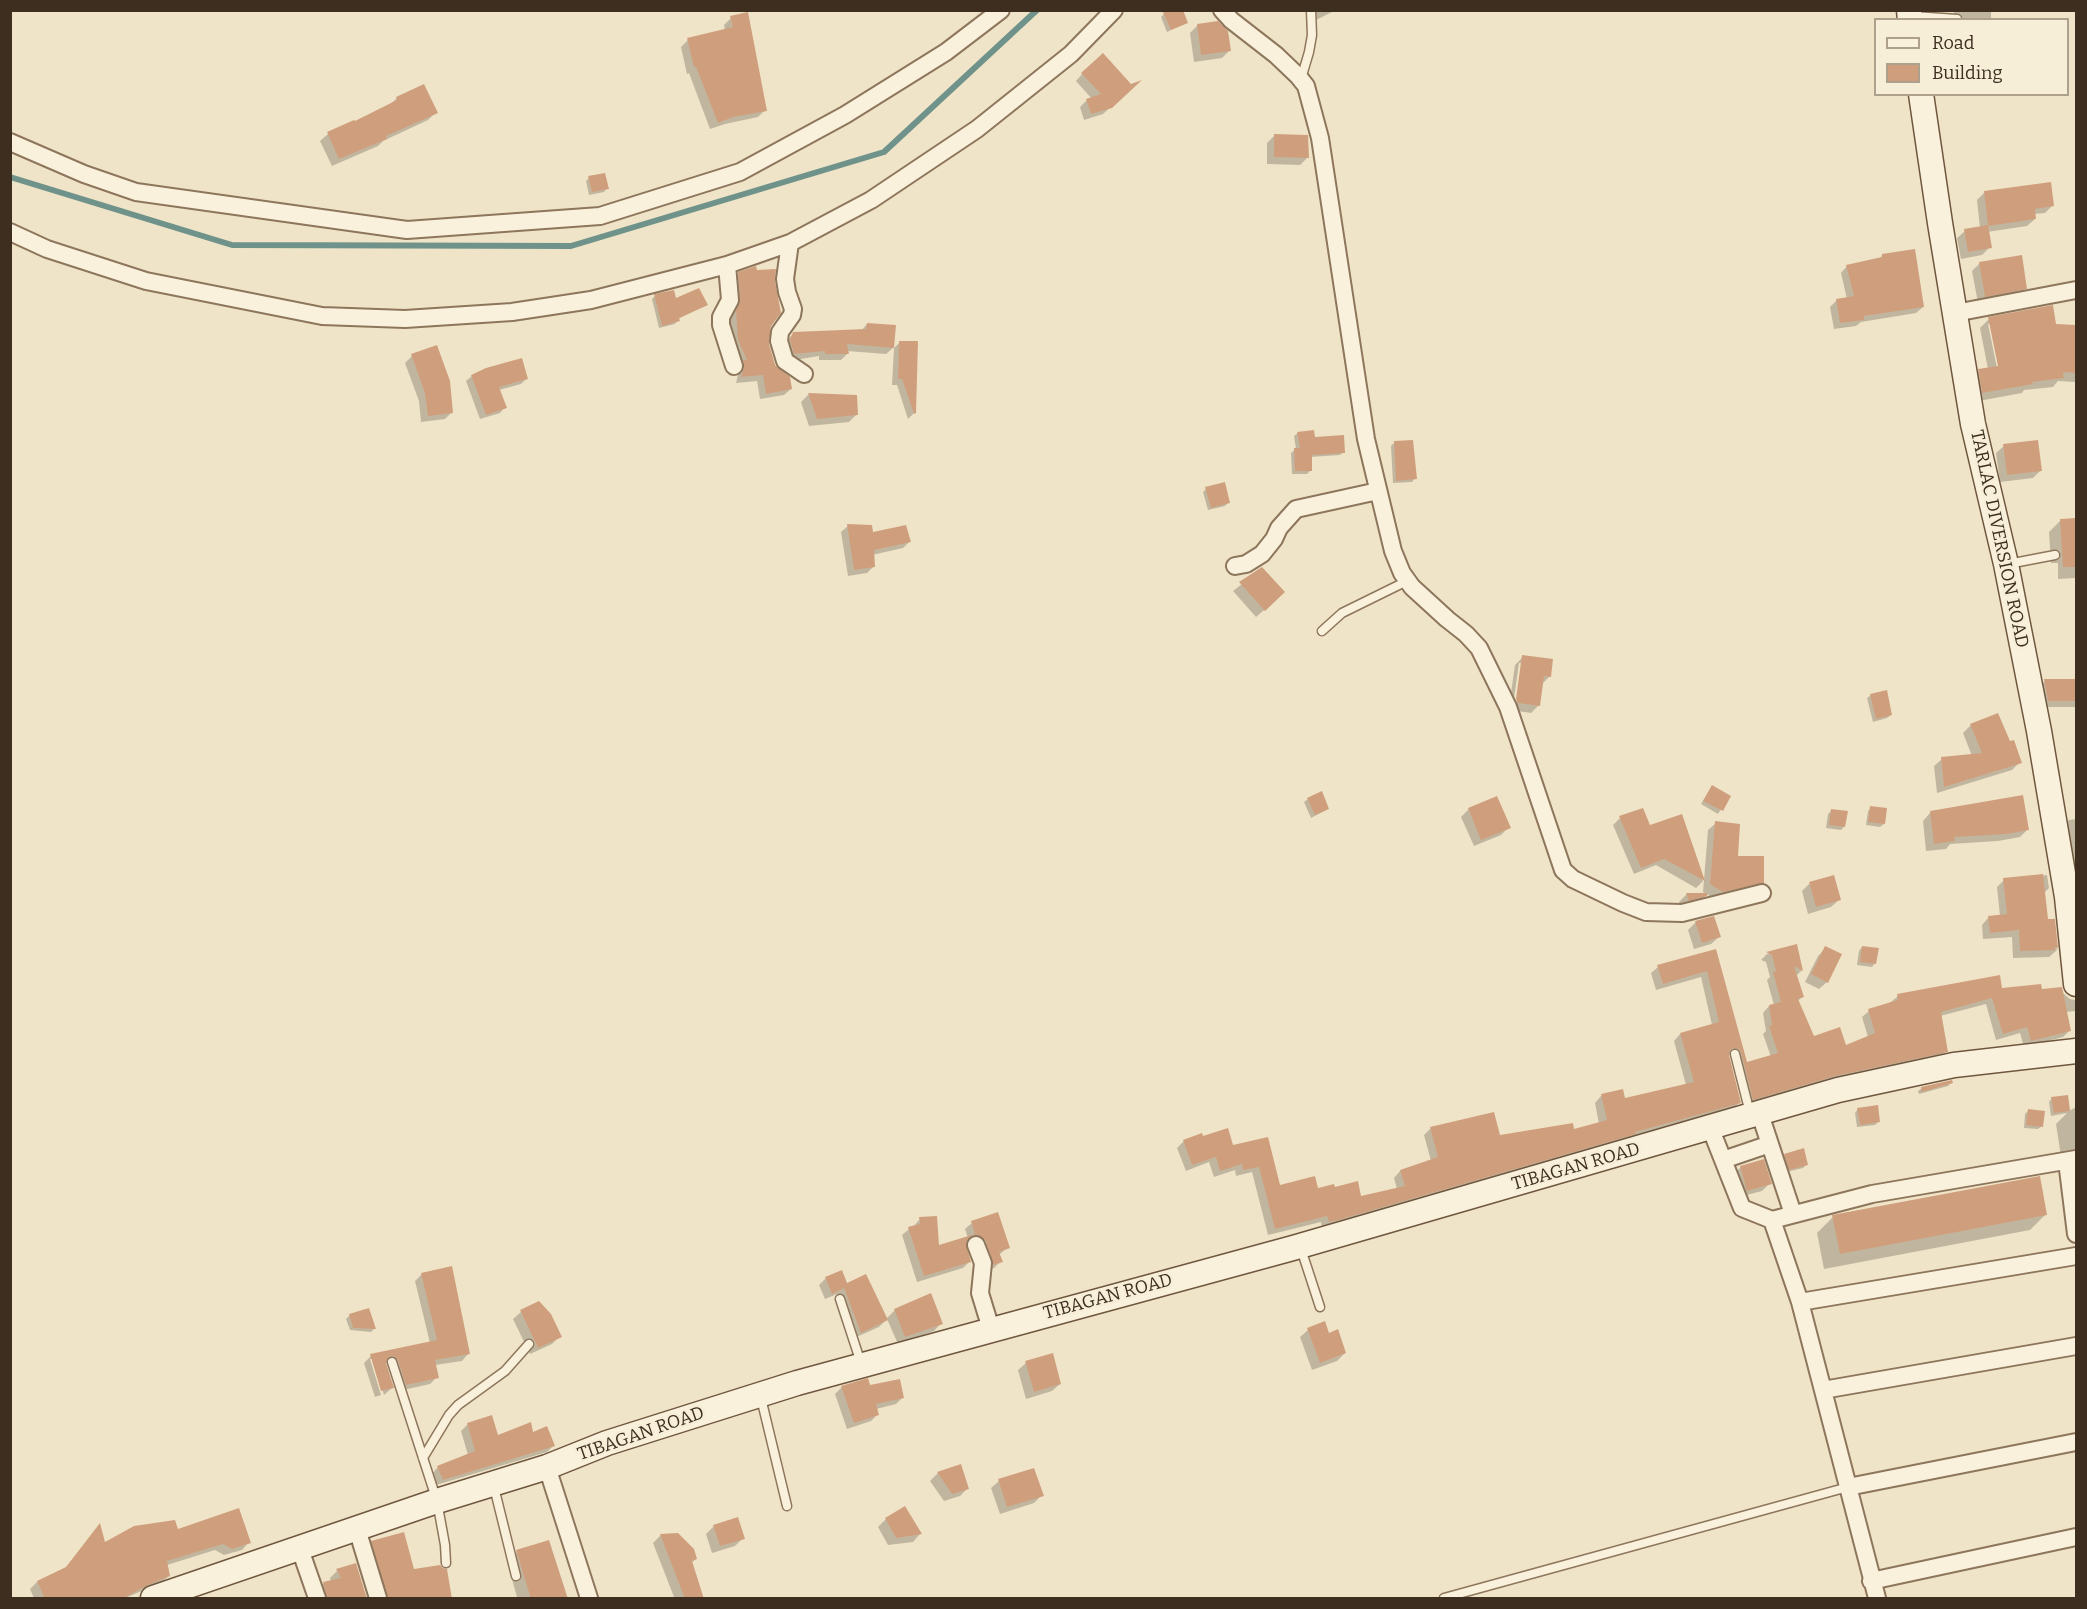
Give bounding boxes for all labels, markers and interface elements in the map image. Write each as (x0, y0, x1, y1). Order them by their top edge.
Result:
legend (1874, 18, 2069, 96)
text: Road (1932, 32, 1974, 54)
text: Building (1932, 62, 2003, 84)
street label: TARLAC DIVERSION ROAD (1965, 428, 2033, 650)
street label: TIBAGAN ROAD (1509, 1138, 1643, 1196)
street label: TIBAGAN ROAD (1041, 1269, 1175, 1325)
street label: TIBAGAN ROAD (575, 1402, 707, 1466)

